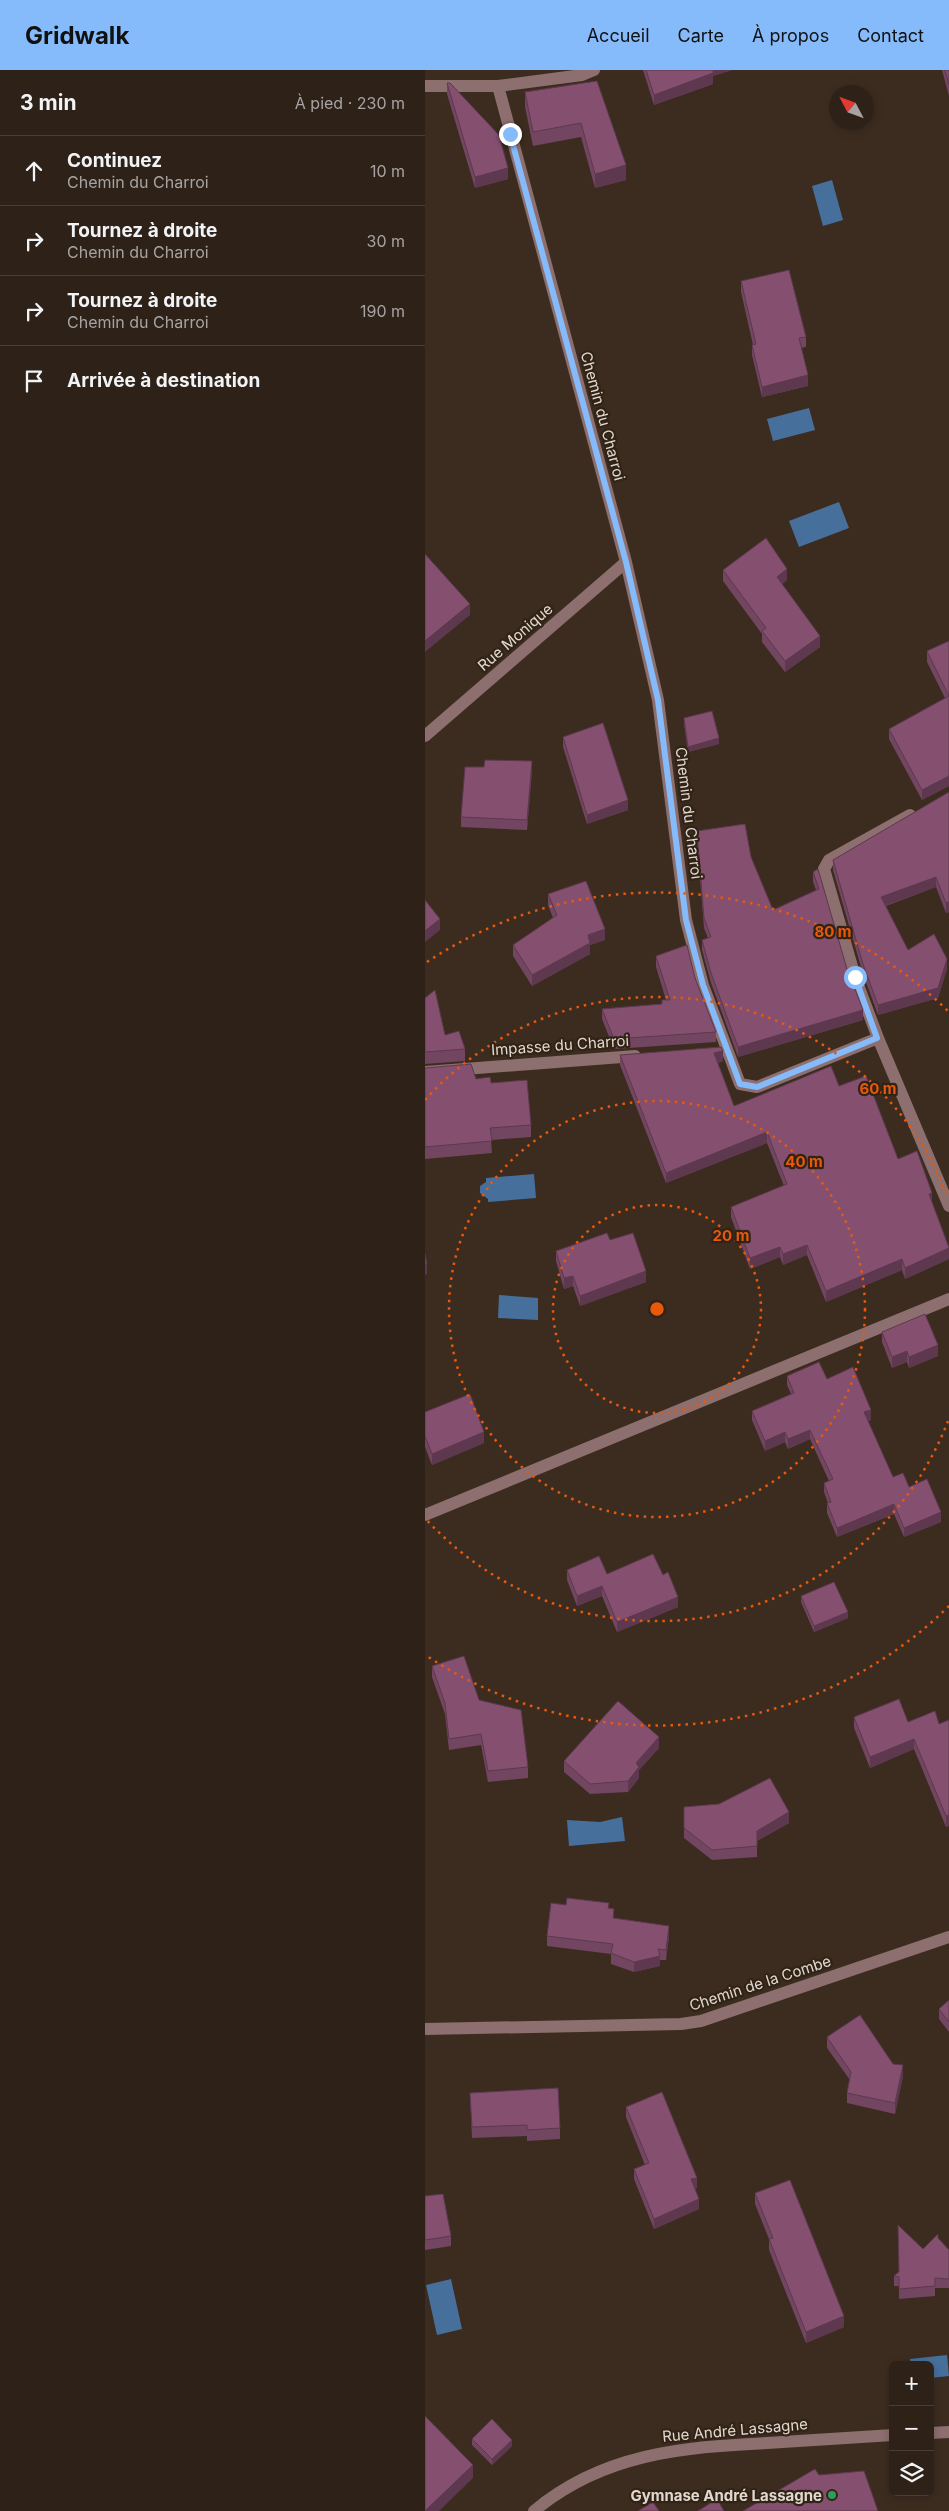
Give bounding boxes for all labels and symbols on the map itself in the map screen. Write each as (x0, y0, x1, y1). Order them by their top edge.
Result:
north arrow (829, 85, 874, 130)
route end (499, 123, 522, 146)
street label: Chemin du Charroi (577, 349, 629, 483)
street label: Rue Monique (474, 599, 556, 675)
street label: Chemin du Charroi (671, 746, 707, 880)
text: 80 m (814, 922, 852, 941)
route start (844, 966, 867, 989)
street label: Impasse du Charroi (490, 1031, 630, 1059)
text: 60 m (859, 1079, 897, 1098)
text: 40 m (785, 1152, 823, 1171)
text: 20 m (713, 1226, 749, 1245)
centre of rings (648, 1300, 666, 1318)
street label: Chemin de la Combe (687, 1951, 833, 2015)
street label: Rue André Lassagne (661, 2414, 809, 2446)
place label: Gymnase André Lassagne (630, 2486, 822, 2505)
marker: Gymnase André Lassagne (826, 2489, 838, 2501)

